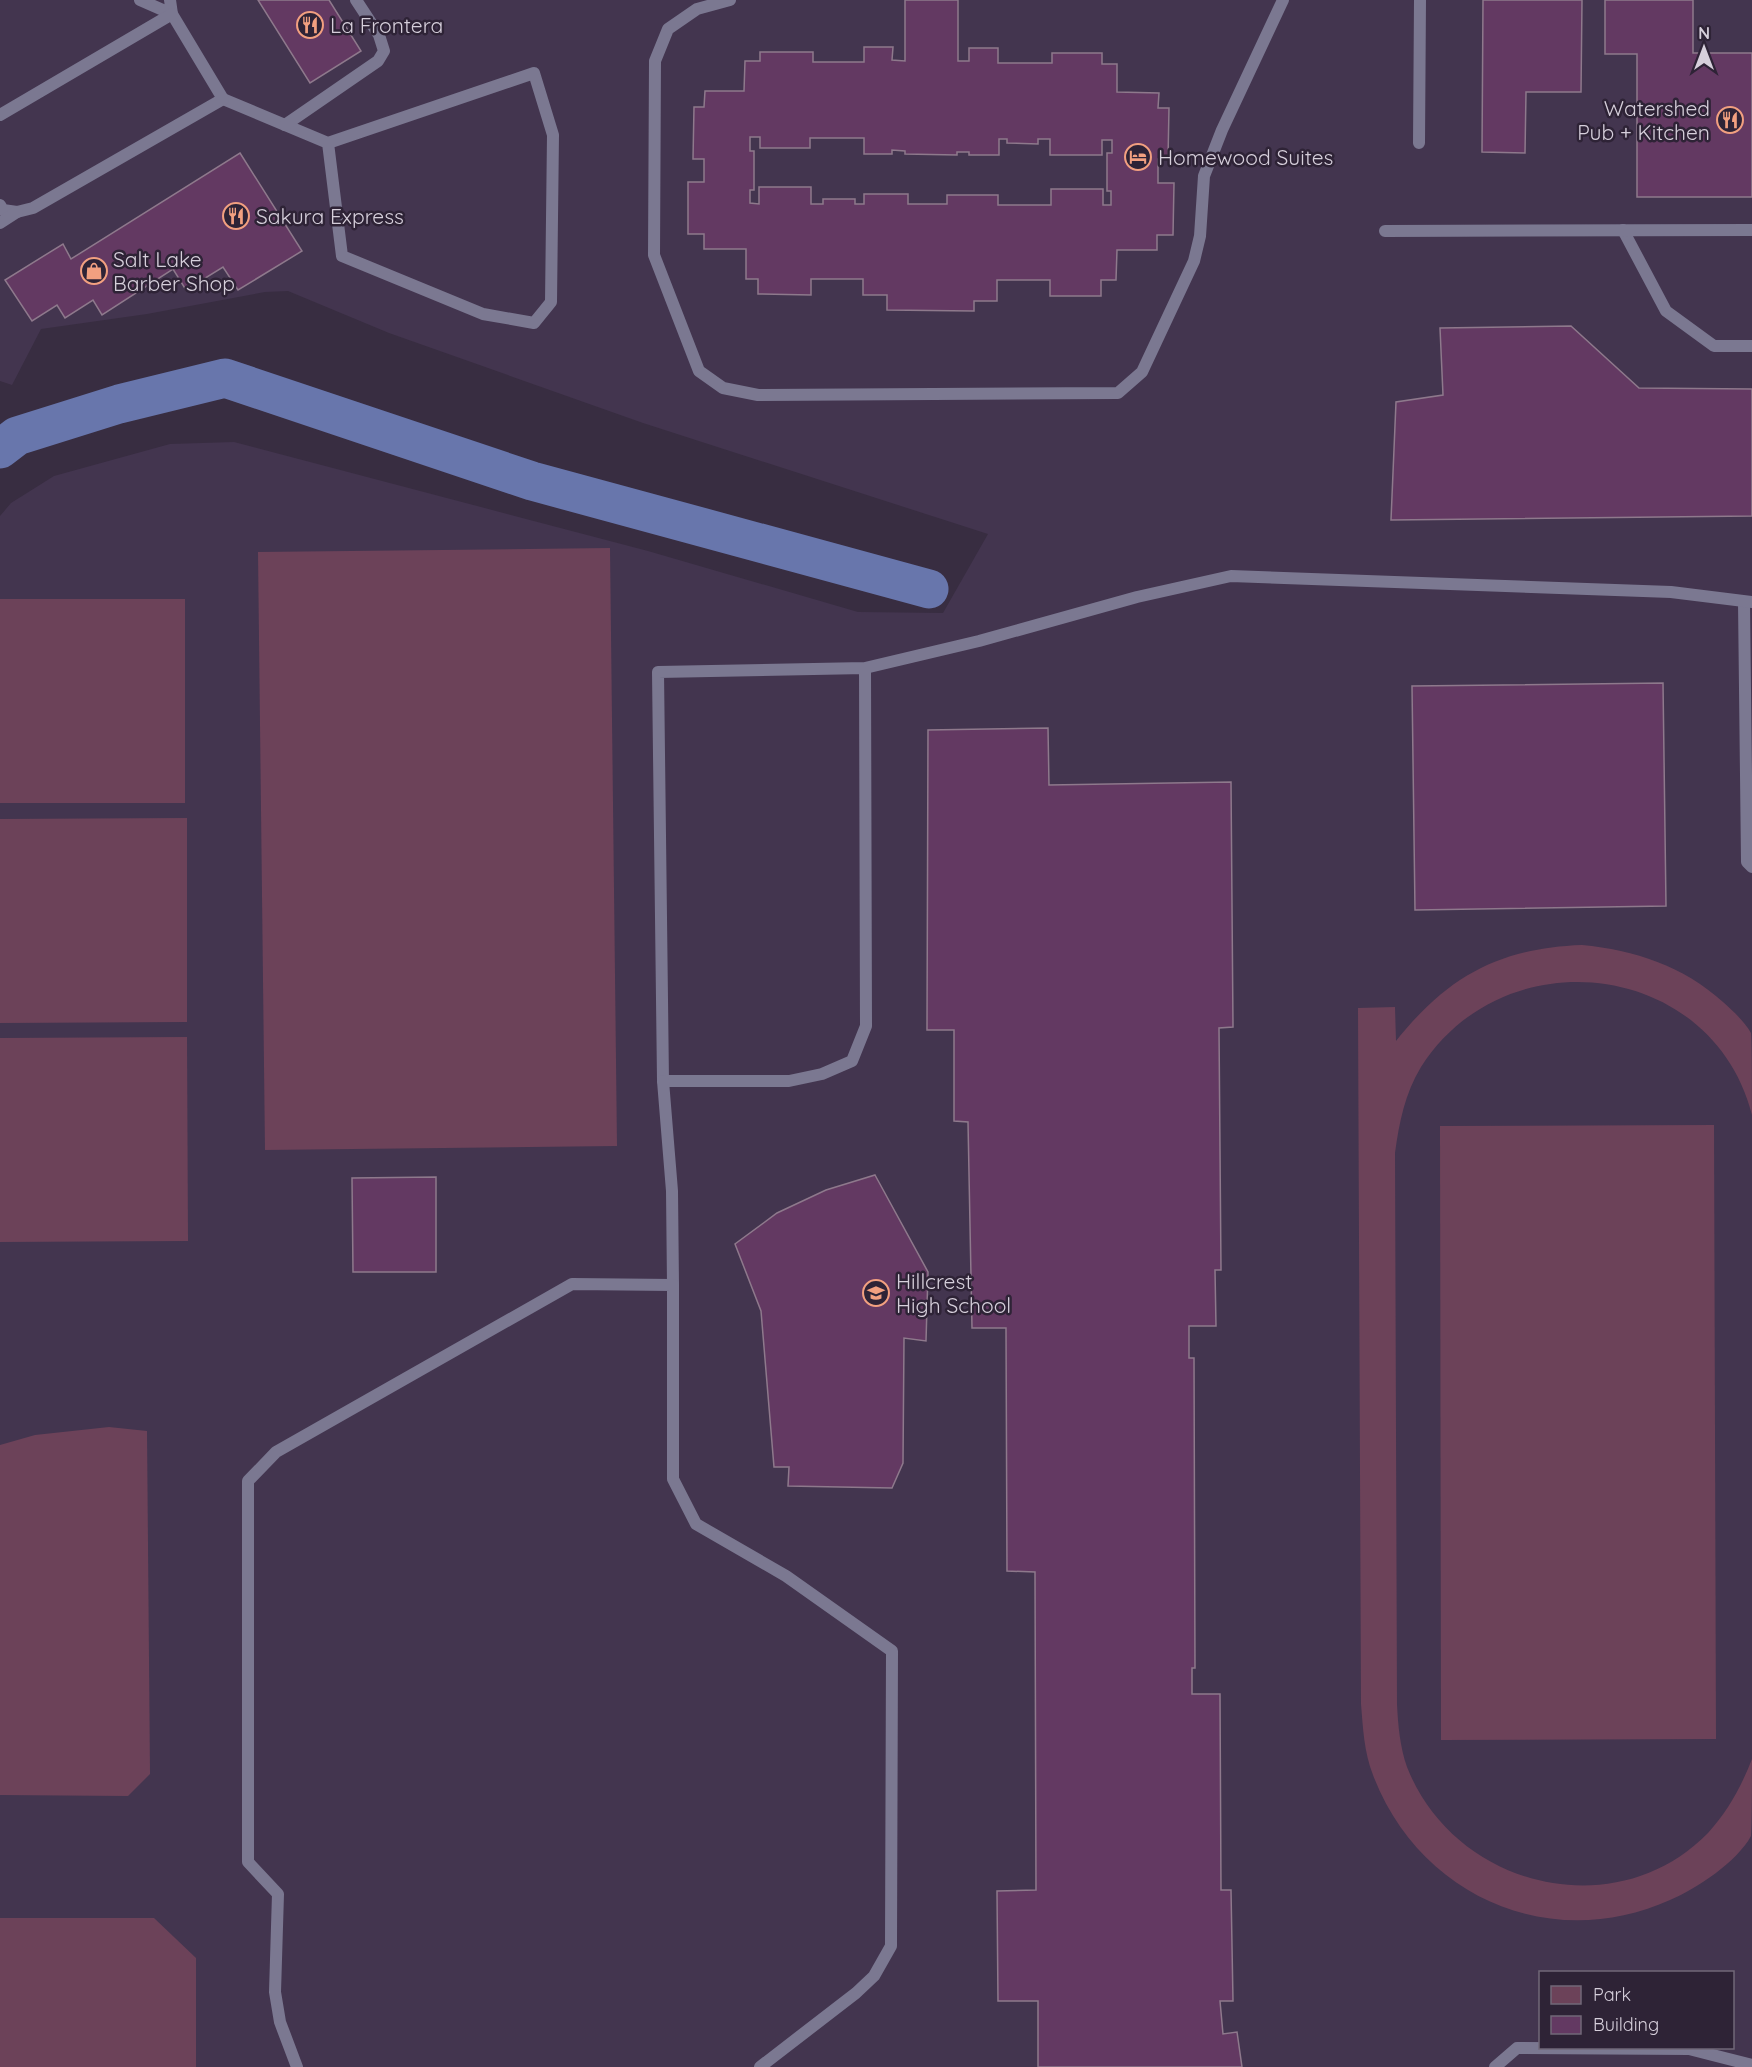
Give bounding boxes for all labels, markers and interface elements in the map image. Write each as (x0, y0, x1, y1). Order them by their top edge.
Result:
restaurant icon: La Frontera (295, 10, 325, 40)
place label: La Frontera (330, 12, 443, 38)
north arrow (1674, 18, 1734, 78)
text: N (1698, 23, 1710, 43)
place label: Watershed Pub + Kitchen (1577, 95, 1710, 145)
restaurant icon: Watershed Pub + Kitchen (1715, 105, 1745, 135)
hotel icon: Homewood Suites (1123, 142, 1153, 172)
place label: Homewood Suites (1158, 144, 1333, 170)
restaurant icon: Sakura Express (221, 201, 251, 231)
place label: Sakura Express (256, 203, 404, 229)
place label: Salt Lake Barber Shop (113, 246, 235, 296)
shop icon: Salt Lake Barber Shop (79, 256, 109, 286)
place label: Hillcrest High School (896, 1268, 1011, 1318)
school or university icon: Hillcrest High School (861, 1278, 891, 1308)
legend (1539, 1971, 1734, 2049)
text: Park (1593, 1983, 1631, 2006)
text: Building (1593, 2013, 1659, 2036)

